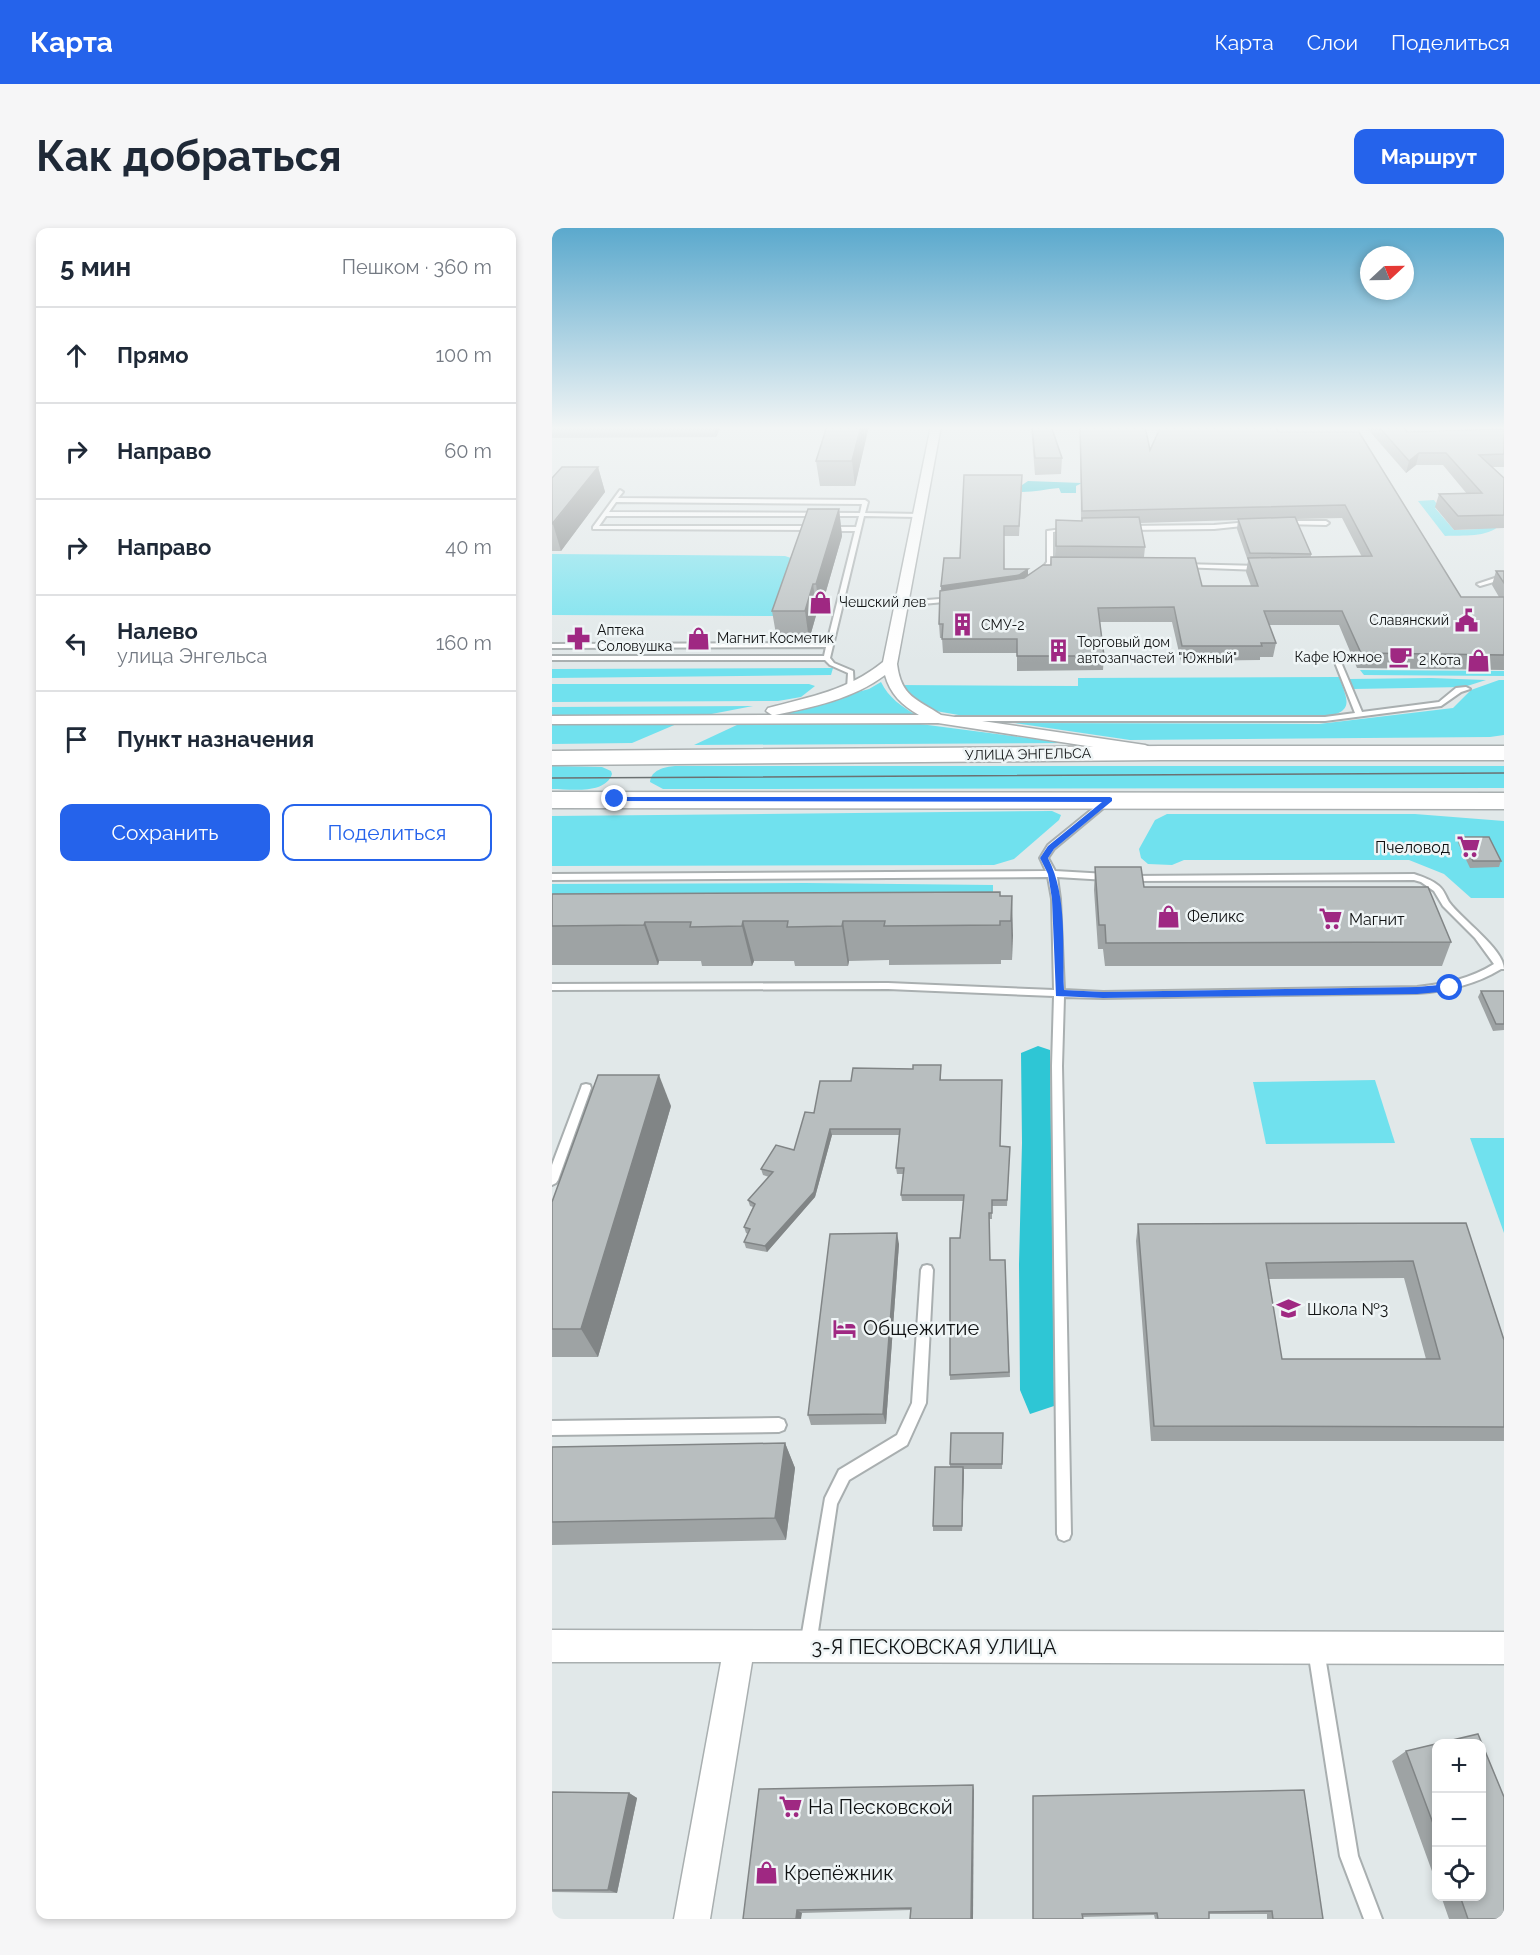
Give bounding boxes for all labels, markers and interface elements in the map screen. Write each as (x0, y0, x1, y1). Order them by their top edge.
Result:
text: Карта (30, 26, 113, 59)
text: Карта (1215, 30, 1274, 55)
text: Слои (1307, 30, 1358, 55)
text: Поделиться (1391, 30, 1510, 55)
button: Маршрут (1354, 129, 1504, 184)
text: Как добраться (36, 132, 342, 181)
north arrow (1360, 246, 1414, 300)
text: 5 мин (60, 252, 131, 282)
text: Пешком · 360 m (342, 255, 492, 279)
icon: ahead (60, 339, 93, 372)
text: Прямо (117, 342, 189, 368)
text: 100 m (435, 343, 492, 367)
icon: right (60, 435, 93, 468)
text: Направо (117, 438, 211, 464)
text: 60 m (444, 439, 492, 463)
icon: right (60, 531, 93, 564)
text: Направо (117, 534, 211, 560)
text: 40 m (445, 535, 492, 559)
shop icon: Чешский лев (808, 589, 834, 615)
place label: Чешский лев (839, 594, 926, 610)
public building icon: Славянский (1454, 607, 1480, 633)
building icon: СМУ-2 (950, 612, 976, 638)
place label: Славянский (1369, 612, 1449, 628)
place label: СМУ-2 (981, 617, 1025, 633)
text: Налево (117, 618, 198, 644)
place label: Аптека Соловушка (597, 622, 672, 654)
pharmacy icon: Аптека Соловушка (566, 625, 592, 651)
shop icon: Магнит Косметик (686, 625, 712, 651)
icon: left (60, 627, 93, 660)
place label: Магнит Косметик (717, 630, 834, 646)
text: 160 m (436, 631, 492, 655)
place label: Торговый дом автозапчастей "Южный" (1077, 634, 1237, 666)
building icon: Торговый дом автозапчастей "Южный" (1046, 637, 1072, 663)
text: улица Энгельса (117, 644, 267, 668)
cafe icon: Кафе Южное (1387, 644, 1413, 670)
shop icon: 2 Кота (1466, 647, 1492, 673)
place label: Кафе Южное (1294, 649, 1382, 665)
place label: 2 Кота (1419, 652, 1461, 668)
icon: arrive (60, 723, 93, 756)
text: Пункт назначения (117, 726, 314, 752)
street label: УЛИЦА ЭНГЕЛЬСА (965, 745, 1092, 763)
route end (601, 785, 627, 811)
button: Сохранить (60, 804, 270, 861)
button: Поделиться (282, 804, 492, 861)
supermarket icon: Пчеловод (1455, 834, 1481, 860)
place label: Пчеловод (1375, 838, 1450, 857)
shop icon: Феликс (1156, 903, 1182, 929)
supermarket icon: Магнит (1318, 906, 1344, 932)
place label: Феликс (1187, 907, 1245, 926)
place label: Магнит (1349, 910, 1405, 929)
route start (1436, 974, 1462, 1000)
school or university icon: Школа №3 (1276, 1296, 1302, 1322)
place label: Школа №3 (1307, 1300, 1388, 1319)
hotel icon: Общежитие (832, 1315, 858, 1341)
place label: Общежитие (863, 1316, 979, 1340)
street label: 3-Я ПЕСКОВСКАЯ УЛИЦА (811, 1635, 1057, 1659)
map controls (1432, 1739, 1486, 1901)
button: + (1432, 1739, 1486, 1793)
button: − (1432, 1793, 1486, 1847)
supermarket icon: На Песковской (777, 1794, 803, 1820)
place label: На Песковской (808, 1795, 953, 1819)
button: locate (1432, 1847, 1486, 1901)
shop icon: Крепёжник (753, 1860, 779, 1886)
place label: Крепёжник (784, 1861, 894, 1885)

